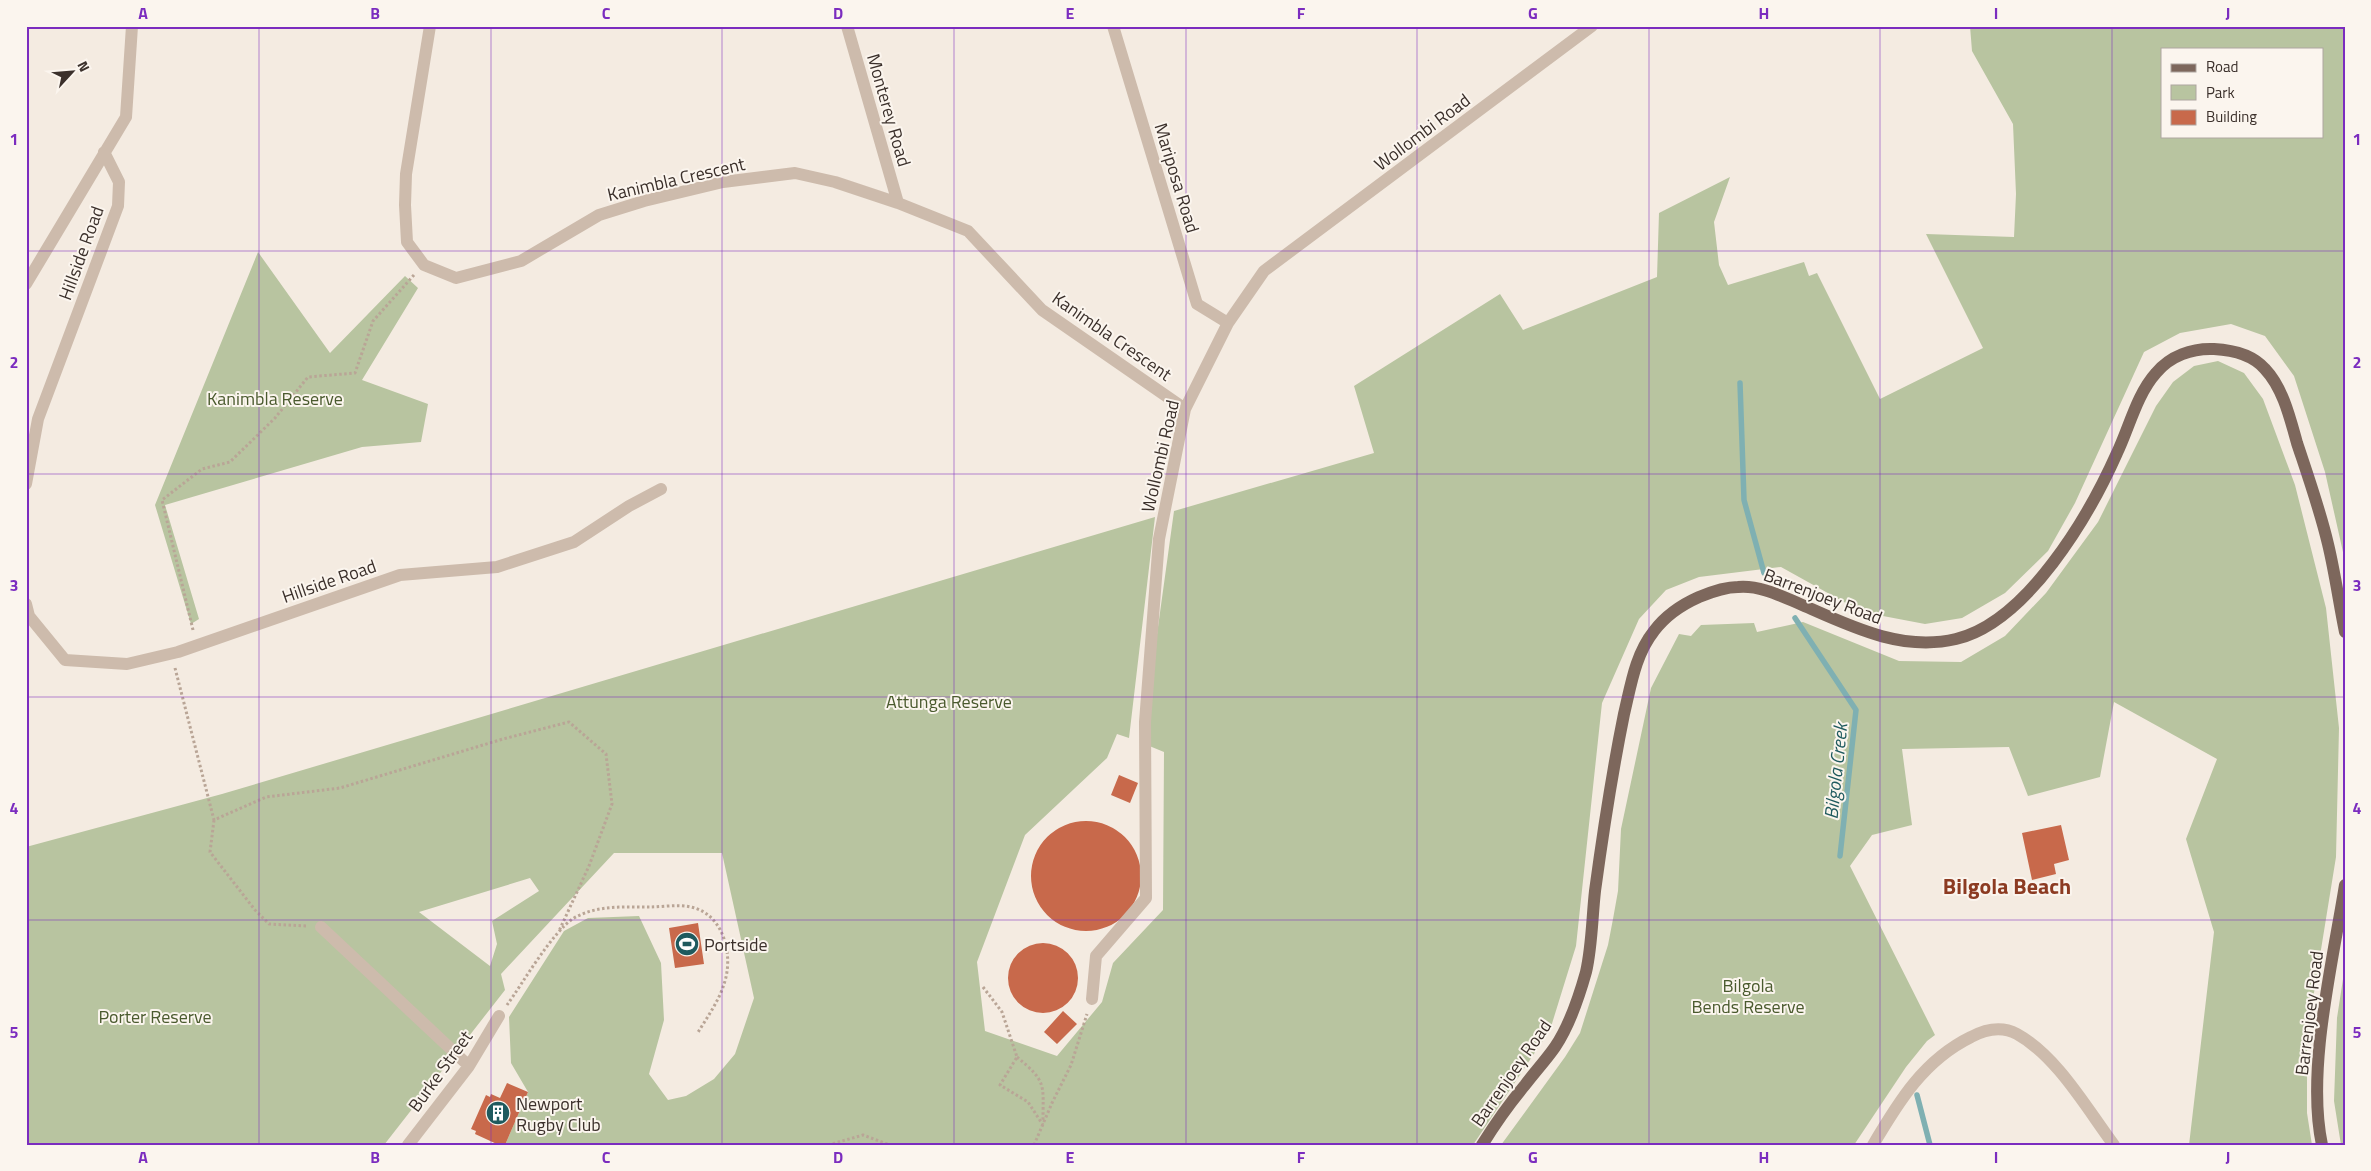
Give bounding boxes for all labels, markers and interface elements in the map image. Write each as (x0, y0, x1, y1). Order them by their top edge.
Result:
text: A (138, 1, 148, 25)
text: B (370, 1, 380, 25)
text: C (602, 1, 611, 25)
text: D (833, 1, 843, 25)
text: E (1066, 1, 1075, 25)
text: F (1297, 1, 1306, 25)
text: G (1528, 1, 1538, 25)
text: H (1759, 1, 1769, 25)
text: I (1994, 1, 1998, 25)
text: J (2226, 1, 2230, 25)
north arrow (48, 48, 98, 98)
legend (2161, 48, 2324, 138)
street label: Monterey Road (860, 50, 918, 170)
text: Road (2206, 55, 2238, 78)
text: N (73, 57, 96, 75)
text: Park (2206, 81, 2235, 104)
street label: Wollombi Road (1368, 87, 1476, 177)
text: Building (2206, 105, 2257, 128)
street label: Mariposa Road (1147, 120, 1207, 236)
text: 1 (10, 127, 18, 151)
text: 1 (2353, 127, 2361, 151)
street label: Kanimbla Crescent (605, 150, 748, 208)
street label: Hillside Road (52, 202, 110, 304)
street label: Kanimbla Crescent (1047, 285, 1178, 388)
text: 2 (10, 350, 18, 374)
text: 2 (2353, 350, 2361, 374)
park label: Kanimbla Reserve (207, 385, 343, 412)
street label: Wollombi Road (1134, 397, 1186, 515)
street label: Hillside Road (278, 552, 380, 610)
street label: Barrenjoey Road (1760, 561, 1886, 631)
text: 3 (10, 573, 18, 597)
text: 3 (2353, 573, 2361, 597)
park label: Attunga Reserve (886, 688, 1012, 715)
water label: Bilgola Creek (1816, 719, 1855, 820)
text: 4 (10, 796, 19, 820)
text: 4 (2353, 796, 2362, 820)
district label: Bilgola Beach (1943, 869, 2071, 903)
sports icon: Portside (674, 931, 700, 957)
place label: Portside (704, 931, 768, 958)
street label: Barrenjoey Road (2288, 949, 2330, 1077)
park label: Bilgola Bends Reserve (1692, 972, 1805, 1020)
park label: Porter Reserve (98, 1003, 212, 1030)
street label: Barrenjoey Road (1464, 1014, 1558, 1132)
text: 5 (10, 1020, 19, 1044)
text: 5 (2353, 1020, 2362, 1044)
street label: Burke Street (401, 1024, 479, 1117)
place label: Newport Rugby Club (516, 1090, 601, 1138)
building icon: Newport Rugby Club (485, 1100, 511, 1126)
text: A (138, 1145, 148, 1169)
text: B (370, 1145, 380, 1169)
text: C (602, 1145, 611, 1169)
text: D (833, 1145, 843, 1169)
text: E (1066, 1145, 1075, 1169)
text: F (1297, 1145, 1306, 1169)
text: G (1528, 1145, 1538, 1169)
text: H (1759, 1145, 1769, 1169)
text: I (1994, 1145, 1998, 1169)
text: J (2226, 1145, 2230, 1169)

